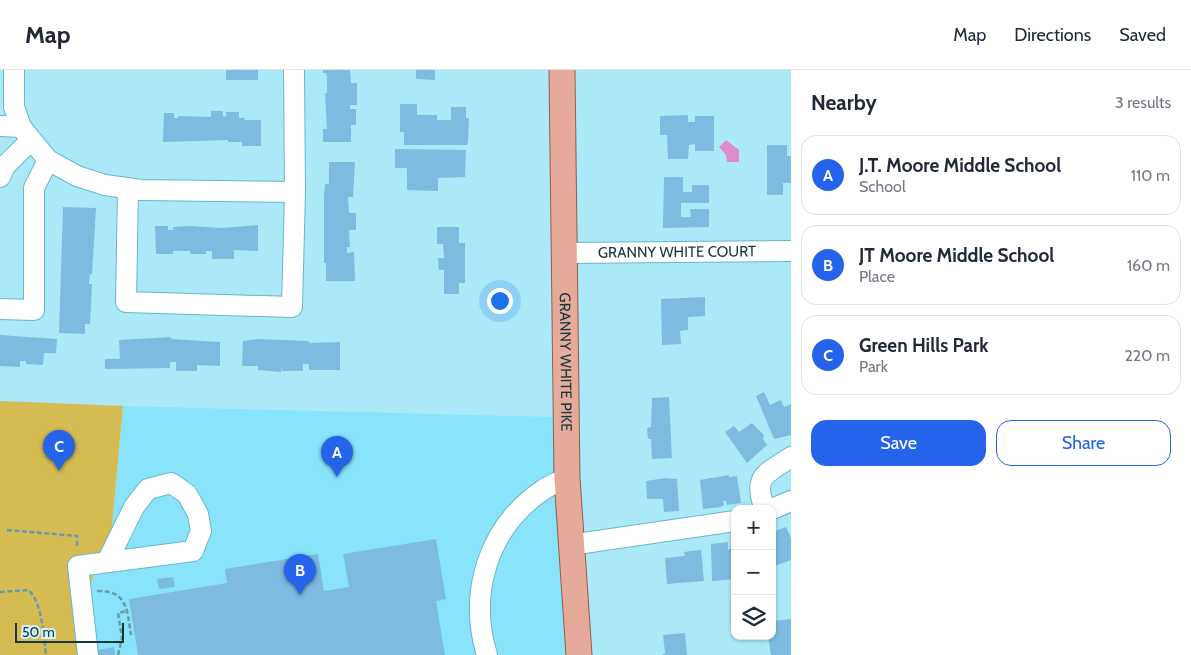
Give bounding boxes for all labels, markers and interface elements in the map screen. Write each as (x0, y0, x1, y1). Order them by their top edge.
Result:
text: Map (25, 20, 71, 49)
text: Map (953, 24, 986, 46)
text: Directions (1014, 24, 1091, 46)
text: Saved (1119, 24, 1166, 46)
text: Nearby (811, 90, 877, 115)
text: 3 results (1115, 93, 1171, 112)
text: J.T. Moore Middle School (859, 154, 1061, 177)
text: A (823, 166, 833, 185)
text: 110 m (1131, 166, 1170, 185)
text: School (859, 177, 906, 196)
street label: GRANNY WHITE COURT (598, 242, 756, 262)
text: JT Moore Middle School (859, 244, 1054, 267)
text: B (823, 256, 833, 275)
text: 160 m (1127, 256, 1170, 275)
text: Place (859, 267, 895, 286)
your location (487, 288, 513, 314)
street label: GRANNY WHITE PIKE (556, 292, 575, 432)
text: Green Hills Park (859, 334, 989, 357)
text: C (823, 346, 833, 365)
text: 220 m (1124, 346, 1170, 365)
text: Park (859, 357, 888, 376)
button: Save (811, 420, 986, 466)
button: Share (996, 420, 1171, 466)
pin: C (43, 430, 75, 471)
pin: A (321, 436, 353, 477)
map controls (731, 505, 776, 640)
button: + (731, 505, 776, 550)
button: − (731, 550, 776, 595)
pin: B (284, 554, 316, 595)
button: layers (731, 595, 776, 640)
scale bar (15, 620, 124, 643)
text: 50 m (22, 623, 55, 641)

